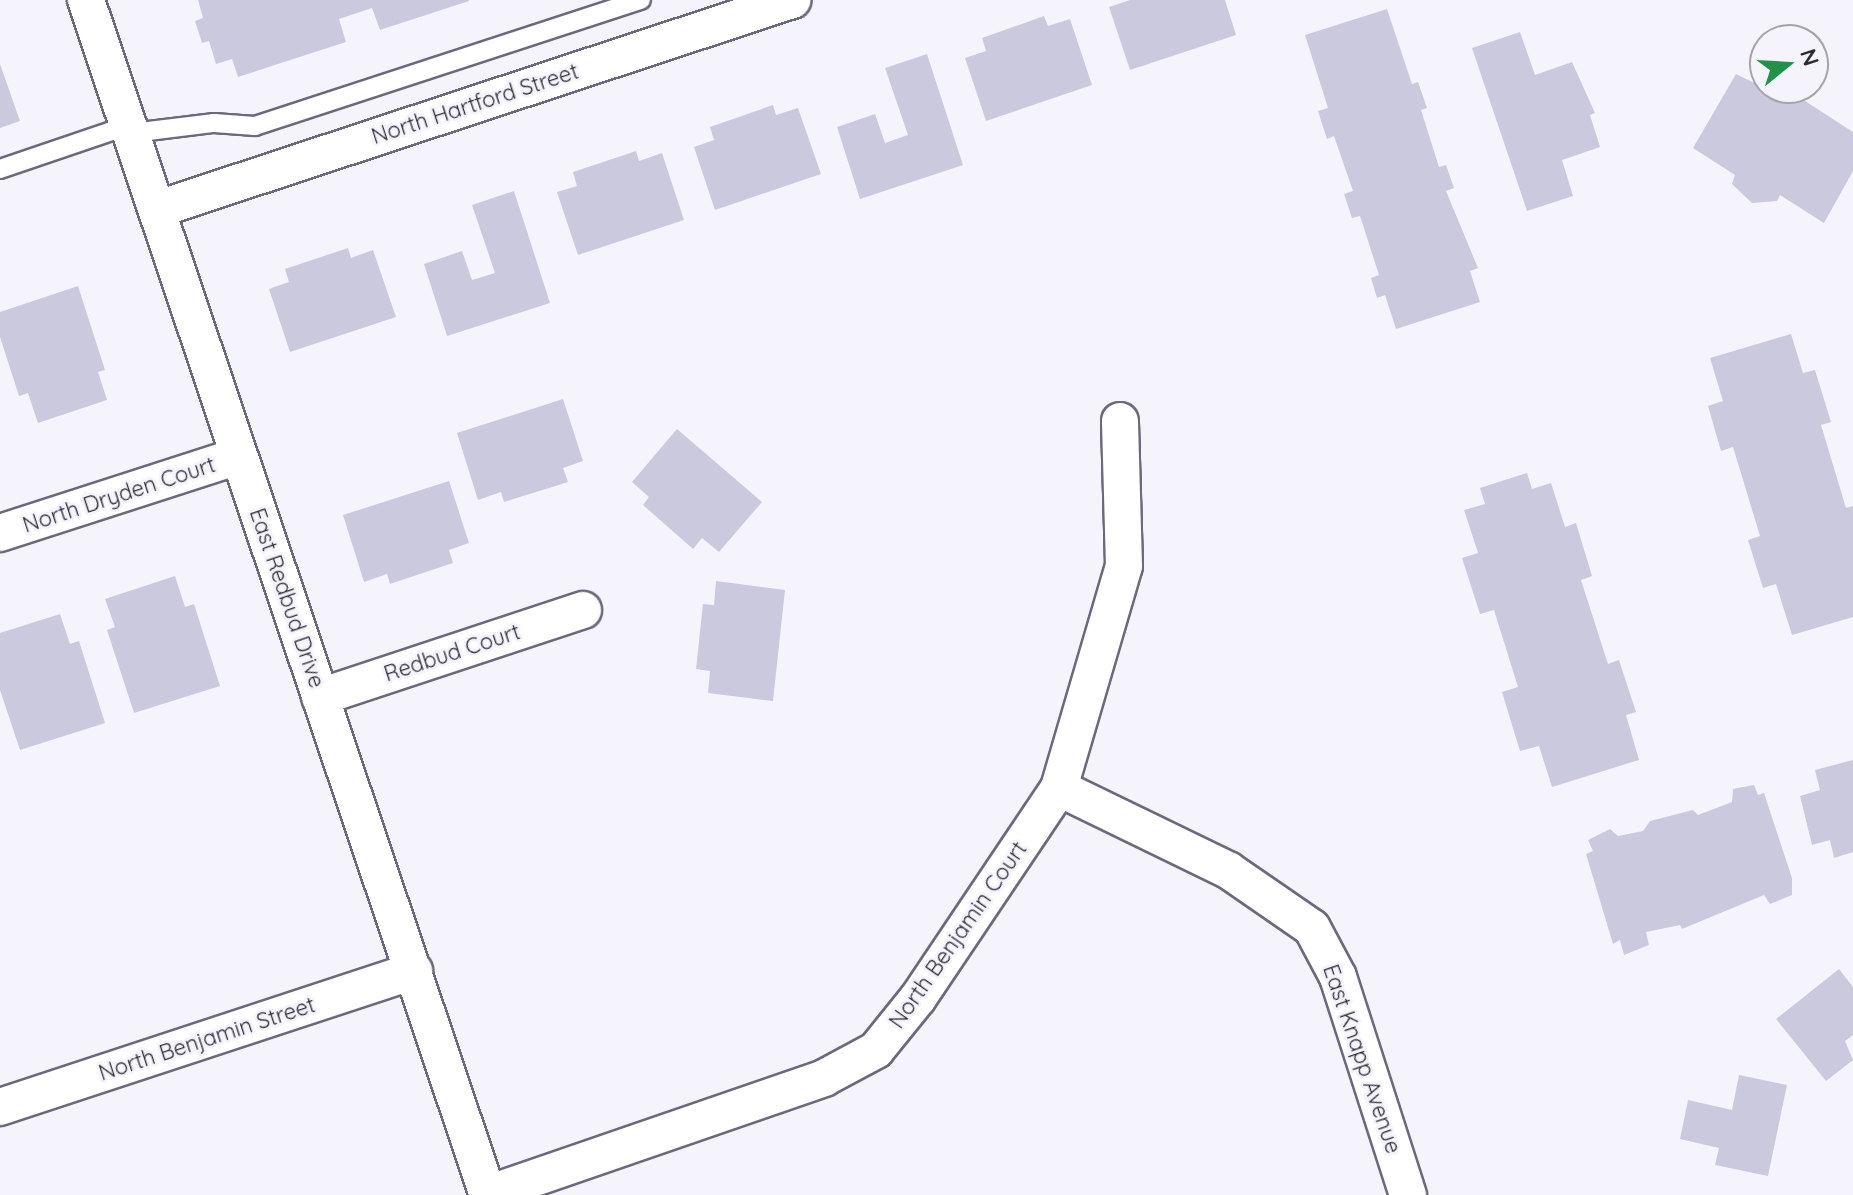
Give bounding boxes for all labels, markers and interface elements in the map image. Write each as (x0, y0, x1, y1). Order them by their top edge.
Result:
north arrow (1749, 24, 1829, 104)
text: N (1794, 45, 1826, 69)
street label: North Hartford Street (368, 58, 582, 150)
street label: North Dryden Court (19, 451, 219, 539)
street label: East Redbud Drive (244, 505, 330, 691)
street label: Redbud Court (381, 619, 523, 687)
street label: North Benjamin Court (884, 836, 1032, 1034)
street label: East Knapp Avenue (1317, 961, 1407, 1157)
street label: North Benjamin Street (95, 992, 319, 1086)

